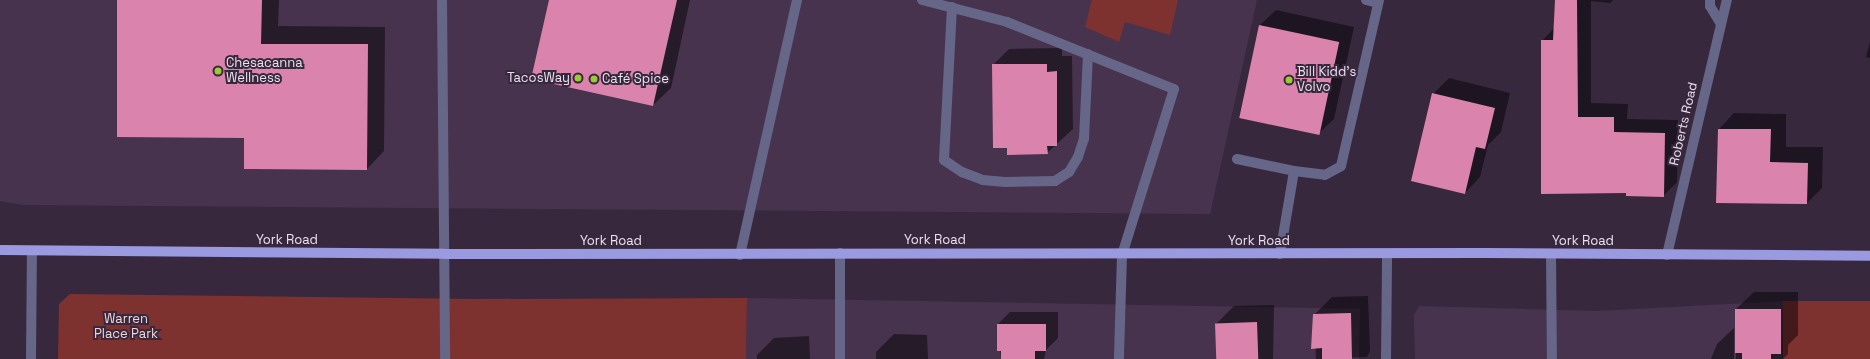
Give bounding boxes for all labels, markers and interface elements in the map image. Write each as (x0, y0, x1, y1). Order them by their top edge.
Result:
place label: Chesacanna Wellness (226, 56, 303, 87)
place label: Bill Kidd's Volvo (1297, 65, 1356, 96)
marker: Chesacanna Wellness (213, 66, 223, 76)
place label: TacosWay (507, 70, 570, 86)
place label: Café Spice (602, 71, 669, 87)
marker: TacosWay (573, 73, 583, 83)
marker: Café Spice (589, 74, 599, 84)
marker: Bill Kidd's Volvo (1284, 75, 1294, 85)
street label: Roberts Road (1667, 81, 1701, 167)
street label: York Road (256, 232, 318, 248)
street label: York Road (904, 232, 966, 248)
street label: York Road (580, 233, 642, 249)
street label: York Road (1228, 233, 1290, 249)
street label: York Road (1552, 233, 1614, 249)
park label: Warren Place Park (94, 312, 158, 343)

